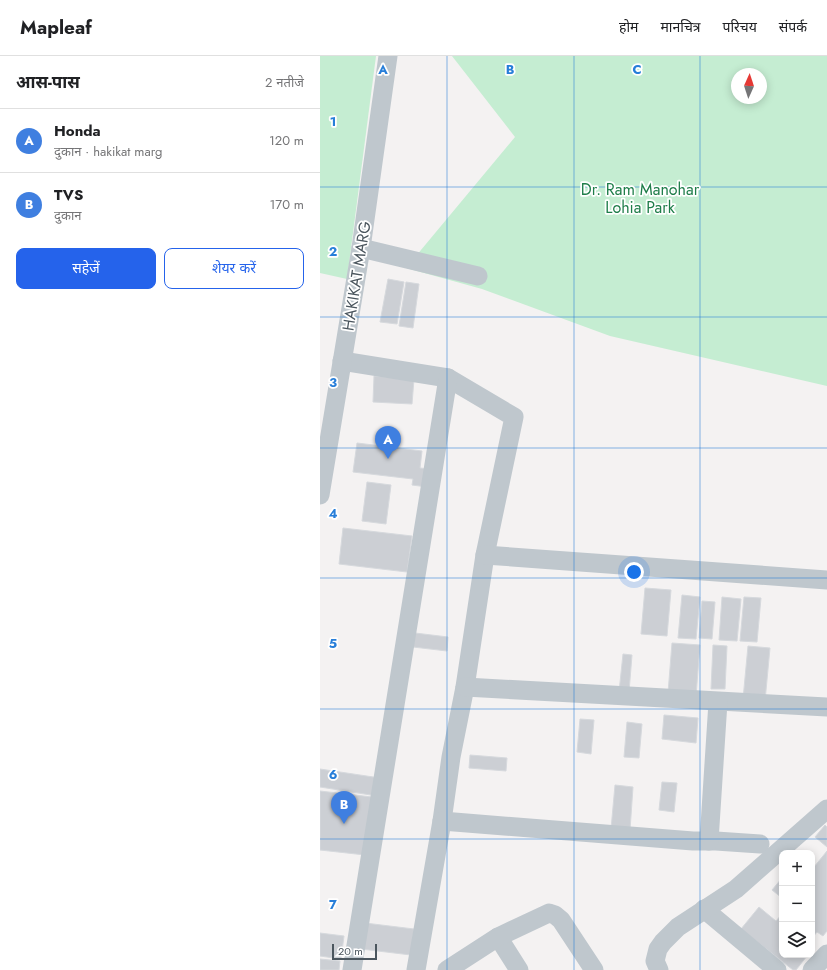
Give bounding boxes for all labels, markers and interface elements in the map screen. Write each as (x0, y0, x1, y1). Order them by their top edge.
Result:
text: Mapleaf (20, 14, 92, 41)
text: होम (619, 17, 638, 37)
text: मानचित्र (660, 17, 701, 37)
text: परिचय (723, 17, 757, 37)
text: संपर्क (779, 17, 807, 37)
text: A (377, 60, 388, 79)
text: B (506, 60, 515, 79)
text: C (632, 60, 642, 79)
north arrow (731, 68, 767, 104)
text: आस-पास (16, 70, 80, 94)
text: 2 नतीजे (265, 73, 304, 92)
text: 1 (330, 112, 336, 131)
text: Honda (54, 120, 101, 142)
text: A (24, 131, 34, 150)
text: 120 m (269, 131, 304, 150)
text: दुकान · hakikat marg (54, 142, 162, 161)
park label: Dr. Ram Manohar Lohia Park (581, 178, 700, 219)
text: TVS (54, 184, 83, 206)
text: B (25, 195, 33, 214)
text: 170 m (269, 195, 304, 214)
text: दुकान (54, 206, 81, 225)
street label: HAKIKAT MARG (336, 220, 377, 332)
text: 2 (329, 242, 337, 261)
button: सहेजें (16, 248, 156, 289)
button: शेयर करें (164, 248, 304, 289)
text: 3 (329, 373, 337, 392)
pin: A (375, 426, 401, 459)
text: 4 (328, 504, 338, 523)
your location (624, 562, 644, 582)
text: 5 (329, 634, 337, 653)
text: 6 (329, 765, 338, 784)
pin: B (331, 791, 357, 824)
map controls (779, 850, 815, 958)
button: + (779, 850, 815, 886)
button: − (779, 886, 815, 922)
text: 7 (329, 895, 337, 914)
button: layers (779, 922, 815, 958)
scale bar (332, 942, 377, 961)
text: 20 m (338, 943, 363, 959)

